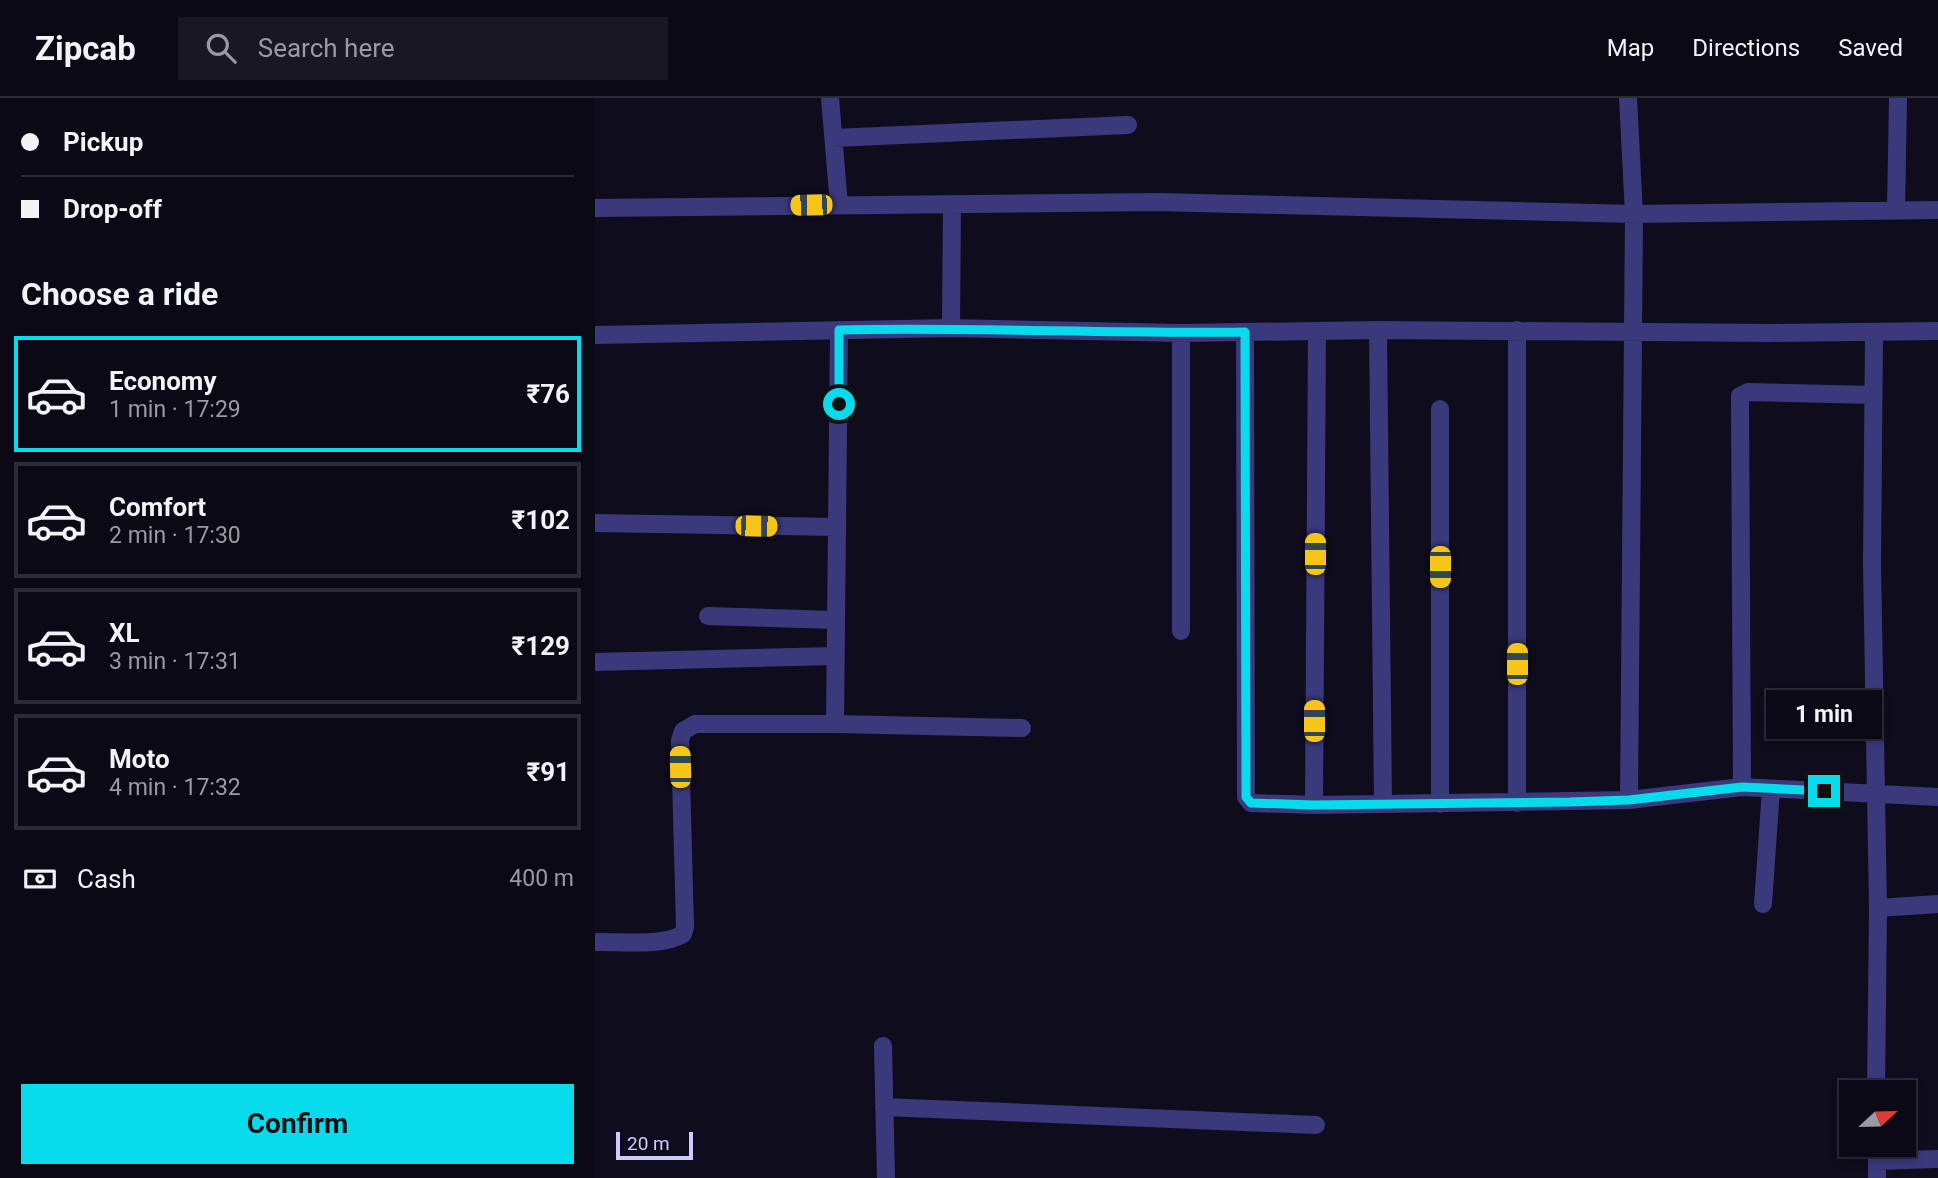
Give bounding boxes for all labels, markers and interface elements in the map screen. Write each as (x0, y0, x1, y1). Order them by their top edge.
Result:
search box (178, 17, 668, 80)
text: Zipcab (35, 29, 136, 68)
icon: search (202, 29, 240, 67)
text: Search here (258, 33, 395, 63)
text: Map (1607, 34, 1654, 62)
text: Directions (1692, 34, 1800, 62)
text: Saved (1838, 34, 1903, 62)
text: Pickup (63, 127, 143, 157)
text: Drop-off (63, 194, 162, 224)
car (790, 194, 833, 216)
text: Choose a ride (21, 275, 218, 313)
icon: car (25, 363, 88, 426)
text: Economy (109, 366, 216, 396)
text: ₹76 (526, 379, 570, 409)
route start (823, 388, 855, 420)
text: 1 min · 17:29 (109, 396, 241, 423)
icon: car (25, 489, 88, 552)
text: Comfort (109, 492, 206, 522)
text: ₹102 (512, 505, 570, 535)
car (735, 515, 778, 537)
text: 2 min · 17:30 (109, 522, 241, 549)
car (1305, 533, 1326, 575)
car (1430, 546, 1451, 588)
icon: car (25, 615, 88, 678)
text: XL (109, 618, 140, 648)
text: ₹129 (512, 631, 570, 661)
car (1507, 643, 1528, 685)
text: 3 min · 17:31 (109, 648, 241, 675)
callout: 1 min (1766, 690, 1882, 738)
car (1304, 700, 1325, 742)
text: 1 min (1795, 701, 1853, 728)
icon: car (25, 741, 88, 804)
text: Moto (109, 744, 170, 774)
car (670, 746, 691, 788)
text: ₹91 (526, 757, 570, 787)
text: 4 min · 17:32 (109, 774, 241, 801)
route end (1808, 775, 1840, 807)
icon: cash (21, 860, 59, 898)
text: Cash (77, 864, 136, 894)
text: 400 m (509, 865, 574, 892)
north arrow (1839, 1080, 1916, 1157)
map controls (1839, 1080, 1916, 1157)
button: Confirm (21, 1084, 574, 1164)
scale bar (616, 1129, 693, 1161)
text: 20 m (627, 1132, 670, 1155)

